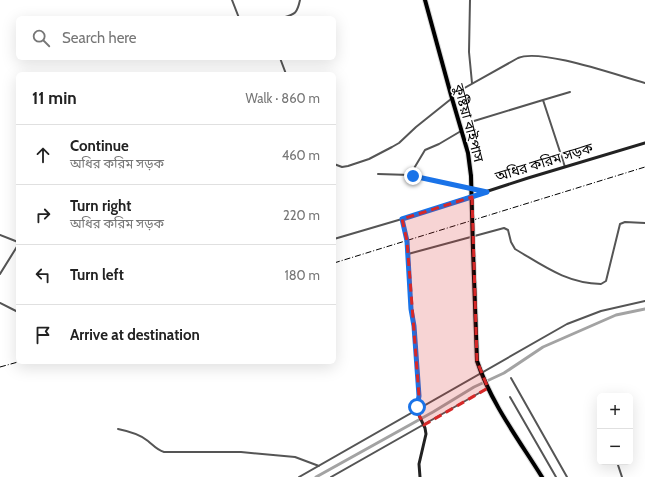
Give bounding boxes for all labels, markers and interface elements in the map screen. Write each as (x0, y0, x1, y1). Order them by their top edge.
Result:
search box (16, 16, 336, 60)
icon: search (30, 27, 52, 49)
text: Search here (62, 29, 137, 47)
street label: কুষ্টিয়া বাইপাস (450, 81, 488, 164)
text: 11 min (32, 88, 77, 108)
text: Walk · 860 m (245, 90, 320, 106)
text: Continue (70, 137, 129, 155)
street label: অধির করিম সড়ক (492, 138, 596, 186)
icon: ahead (32, 144, 54, 166)
text: 460 m (282, 147, 320, 163)
text: অধির করিম সড়ক (70, 155, 164, 171)
route end (404, 167, 422, 185)
text: Turn right (70, 197, 131, 215)
icon: right (32, 204, 54, 226)
text: 220 m (283, 207, 320, 223)
text: অধির করিম সড়ক (70, 215, 164, 231)
icon: left (32, 264, 54, 286)
text: Turn left (70, 266, 124, 284)
text: 180 m (284, 267, 320, 283)
icon: arrive (32, 324, 54, 346)
text: Arrive at destination (70, 326, 200, 344)
map controls (597, 393, 633, 465)
button: + (597, 393, 633, 429)
route start (408, 398, 426, 416)
button: − (597, 429, 633, 465)

